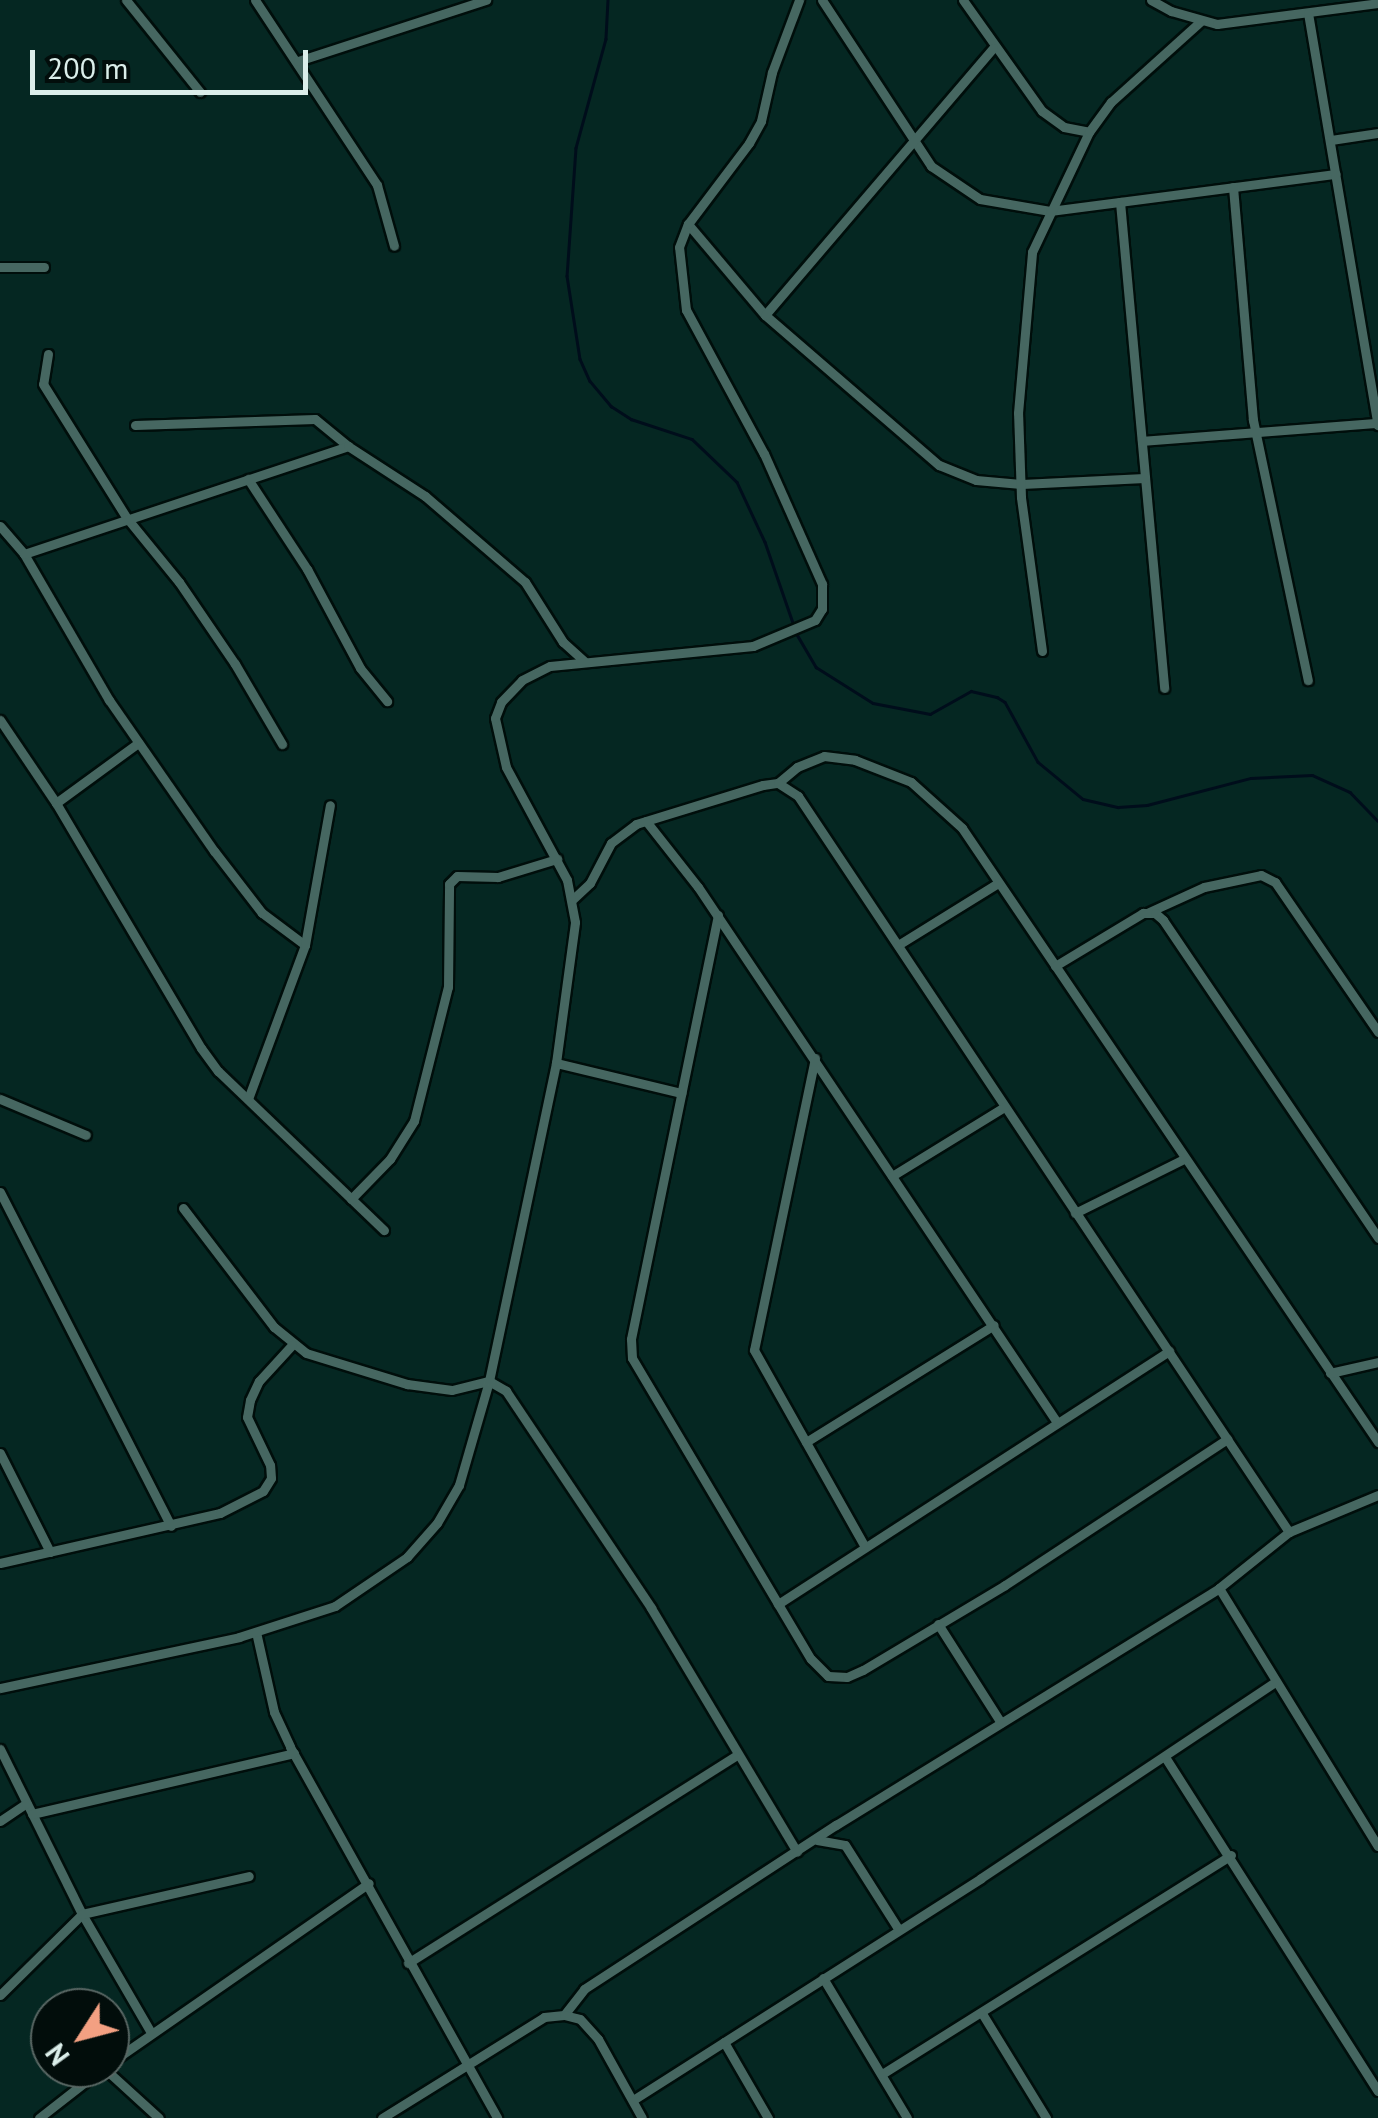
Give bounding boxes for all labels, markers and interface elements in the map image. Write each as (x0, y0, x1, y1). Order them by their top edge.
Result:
scale bar (35, 30, 312, 92)
text: 200 m (47, 48, 128, 87)
north arrow (30, 1988, 130, 2088)
text: N (37, 2036, 77, 2073)

